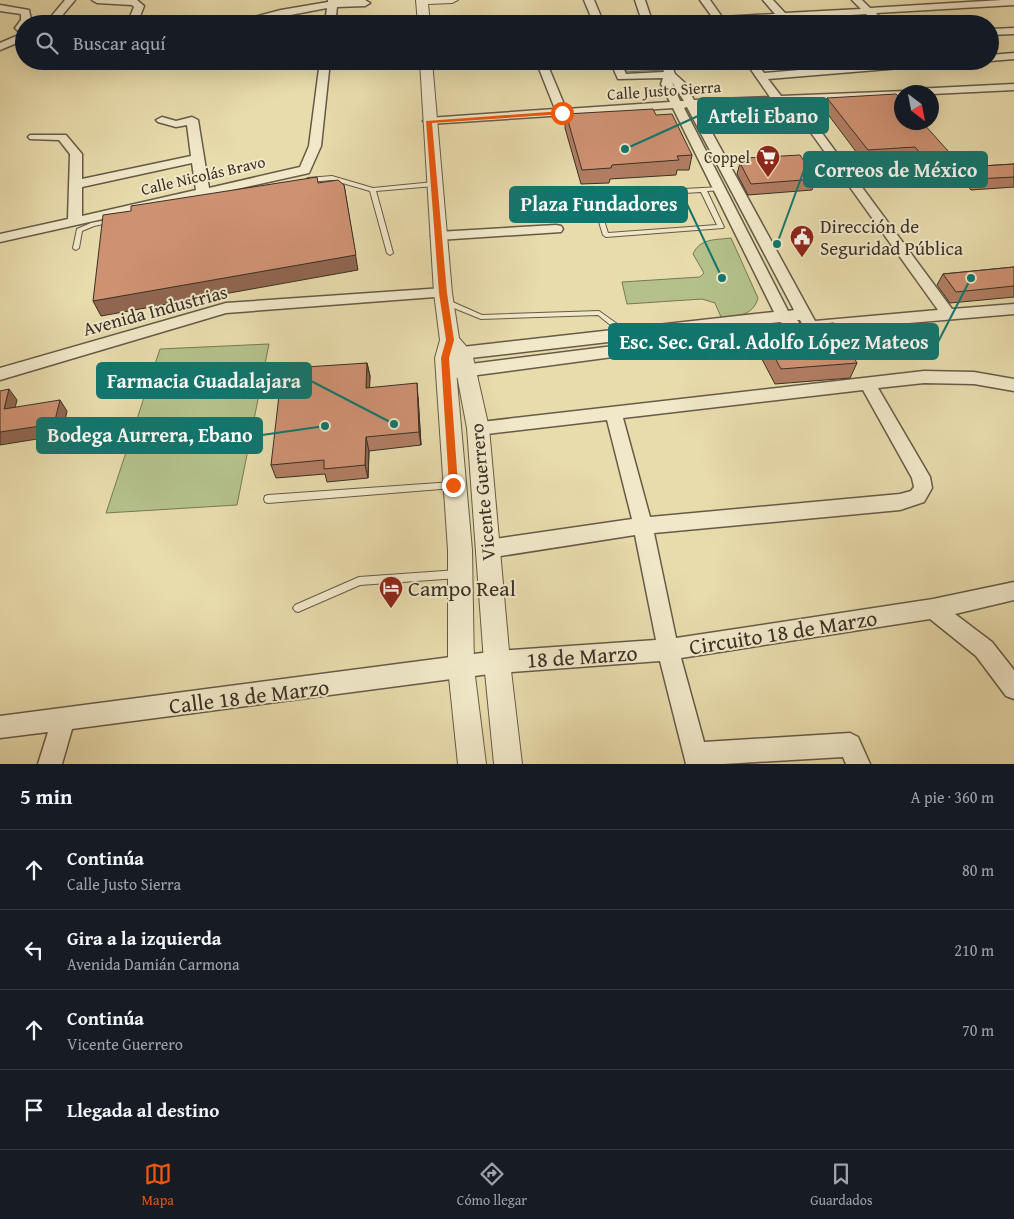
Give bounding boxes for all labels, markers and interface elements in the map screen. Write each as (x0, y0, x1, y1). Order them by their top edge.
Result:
search box (15, 15, 999, 70)
icon: search (33, 29, 61, 57)
text: Buscar aquí (73, 29, 166, 57)
street label: Calle Justo Sierra (606, 74, 722, 106)
north arrow (894, 85, 939, 130)
callout: Arteli Ebano (698, 98, 828, 133)
text: Arteli Ebano (708, 101, 819, 130)
route start (551, 102, 574, 125)
supermarket icon: Coppel (755, 144, 781, 178)
place label: Coppel (704, 145, 751, 169)
street label: Calle Nicolás Bravo (138, 149, 268, 201)
callout: Correos de México (804, 152, 987, 187)
text: Correos de México (815, 155, 978, 184)
callout: Plaza Fundadores (510, 187, 687, 222)
text: Plaza Fundadores (520, 189, 678, 218)
place label: Dirección de Seguridad Pública (820, 212, 963, 262)
public building icon: Dirección de Seguridad Pública (789, 224, 815, 258)
street label: Avenida Industrias (80, 277, 230, 343)
callout: Esc. Sec. Gral. Adolfo López Mateos (609, 324, 938, 359)
text: Esc. Sec. Gral. Adolfo López Mateos (619, 327, 929, 356)
callout: Farmacia Guadalajara (97, 363, 311, 398)
text: Farmacia Guadalajara (107, 366, 302, 395)
callout: Bodega Aurrera, Ebano (37, 418, 262, 453)
text: Bodega Aurrera, Ebano (47, 420, 253, 449)
street label: Vicente Guerrero (462, 422, 502, 562)
route end (442, 474, 465, 497)
place label: Campo Real (408, 572, 516, 604)
hotel icon: Campo Real (378, 575, 404, 609)
street label: Circuito 18 de Marzo (687, 601, 879, 663)
street label: 18 de Marzo (525, 636, 639, 676)
street label: Calle 18 de Marzo (167, 670, 331, 722)
text: 5 min (20, 781, 72, 812)
text: A pie · 360 m (911, 785, 994, 809)
text: Continúa (67, 844, 144, 872)
icon: ahead (20, 856, 48, 884)
text: 80 m (962, 858, 994, 882)
text: Calle Justo Sierra (67, 872, 181, 896)
text: Gira a la izquierda (67, 924, 222, 952)
icon: left (20, 936, 48, 964)
text: 210 m (954, 938, 994, 962)
text: Avenida Damián Carmona (67, 952, 240, 976)
text: Continúa (67, 1004, 144, 1032)
icon: ahead (20, 1016, 48, 1044)
text: 70 m (962, 1018, 994, 1042)
text: Vicente Guerrero (67, 1032, 183, 1056)
icon: arrive (20, 1096, 48, 1124)
text: Llegada al destino (67, 1096, 219, 1124)
tab: Mapa (142, 1160, 174, 1210)
tab: Cómo llegar (457, 1160, 527, 1210)
tab: Guardados (810, 1160, 872, 1210)

